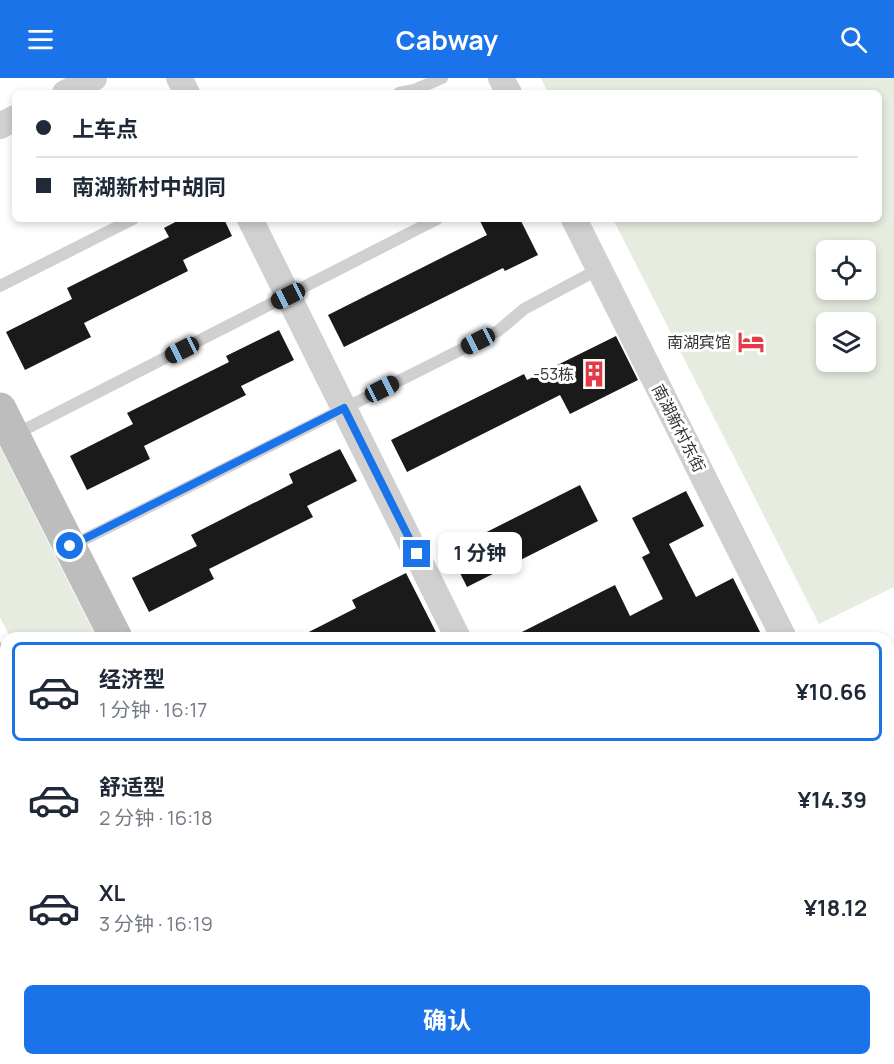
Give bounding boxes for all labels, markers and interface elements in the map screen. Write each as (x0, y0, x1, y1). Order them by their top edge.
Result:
text: Cabway (396, 21, 498, 58)
icon: menu (24, 23, 57, 56)
icon: search (837, 23, 870, 56)
text: 上车点 (72, 114, 138, 144)
text: 南湖新村中胡同 (72, 172, 226, 202)
map controls (816, 240, 876, 372)
button: locate (816, 240, 876, 300)
car (268, 280, 308, 312)
button: layers (816, 312, 876, 372)
car (458, 325, 498, 357)
hotel icon: 南湖宾馆 (736, 327, 766, 357)
place label: 南湖宾馆 (667, 331, 731, 353)
car (162, 334, 202, 366)
building icon: -53栋 (579, 359, 609, 389)
place label: -53栋 (533, 363, 574, 385)
car (362, 373, 402, 405)
street label: 南湖新村东街 (647, 380, 711, 476)
route start (56, 532, 83, 559)
callout: 1 分钟 (438, 533, 522, 575)
text: 1 分钟 (454, 539, 506, 566)
route end (403, 540, 430, 567)
text: 经济型 (99, 664, 165, 694)
icon: car (27, 665, 81, 719)
text: ¥10.66 (795, 677, 867, 707)
text: 1 分钟 · 16:17 (99, 696, 207, 723)
text: 舒适型 (99, 772, 165, 802)
icon: car (27, 773, 81, 827)
text: ¥14.39 (798, 785, 867, 815)
text: 2 分钟 · 16:18 (99, 804, 213, 831)
text: XL (99, 878, 125, 908)
icon: car (27, 881, 81, 935)
text: ¥18.12 (804, 893, 867, 923)
text: 3 分钟 · 16:19 (99, 910, 213, 937)
button: 确认 (24, 985, 870, 1054)

